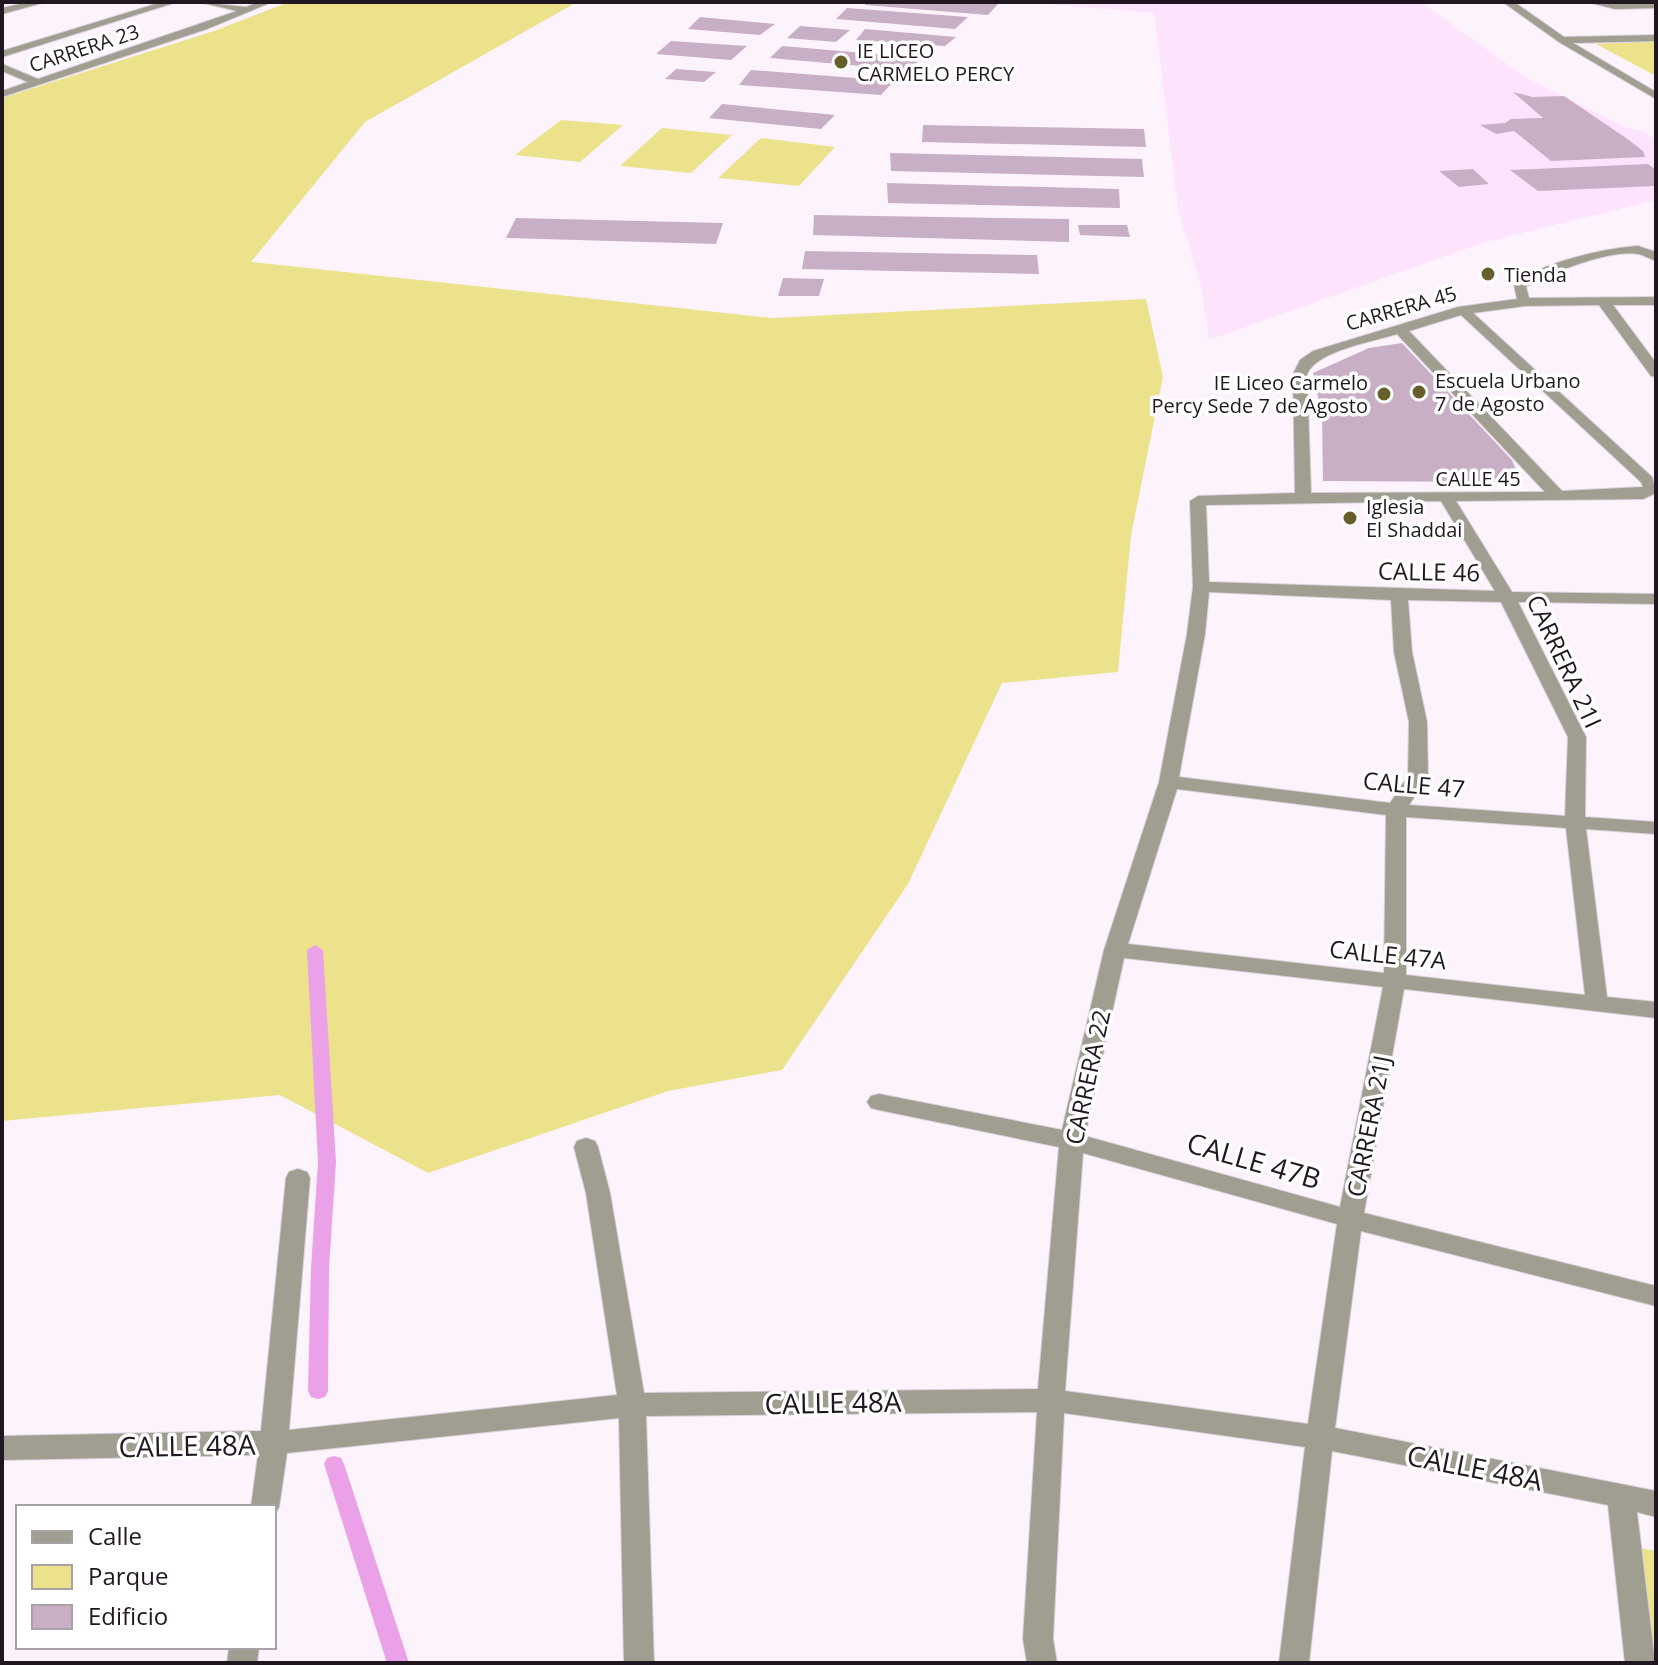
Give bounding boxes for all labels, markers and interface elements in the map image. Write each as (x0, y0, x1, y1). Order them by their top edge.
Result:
street label: CARRERA 23 (26, 18, 142, 78)
place label: IE LICEO CARMELO PERCY (857, 37, 1015, 87)
marker: IE LICEO CARMELO PERCY (832, 53, 850, 71)
place label: Tienda (1504, 261, 1567, 288)
marker: Tienda (1479, 265, 1497, 283)
street label: CARRERA 45 (1342, 279, 1460, 337)
place label: Escuela Urbano 7 de Agosto (1435, 367, 1580, 417)
place label: IE Liceo Carmelo Percy Sede 7 de Agosto (1151, 369, 1368, 419)
marker: Escuela Urbano 7 de Agosto (1410, 383, 1428, 401)
marker: IE Liceo Carmelo Percy Sede 7 de Agosto (1375, 385, 1393, 403)
street label: CALLE 45 (1435, 465, 1521, 492)
place label: Iglesia El Shaddai (1366, 493, 1462, 543)
marker: Iglesia El Shaddai (1341, 509, 1359, 527)
street label: CALLE 46 (1378, 554, 1480, 588)
street label: CARRERA 21I (1520, 589, 1610, 733)
street label: CALLE 47 (1362, 763, 1466, 805)
street label: CALLE 47A (1328, 931, 1449, 977)
street label: CARRERA 22 (1057, 1007, 1117, 1147)
street label: CARRERA 21J (1338, 1052, 1398, 1200)
street label: CALLE 47B (1183, 1123, 1325, 1197)
street label: CALLE 48A (764, 1382, 902, 1422)
street label: CALLE 48A (118, 1425, 256, 1465)
street label: CALLE 48A (1404, 1435, 1546, 1499)
legend (16, 1505, 276, 1649)
text: Calle (88, 1519, 142, 1552)
text: Parque (88, 1559, 168, 1592)
text: Edificio (88, 1599, 168, 1632)

